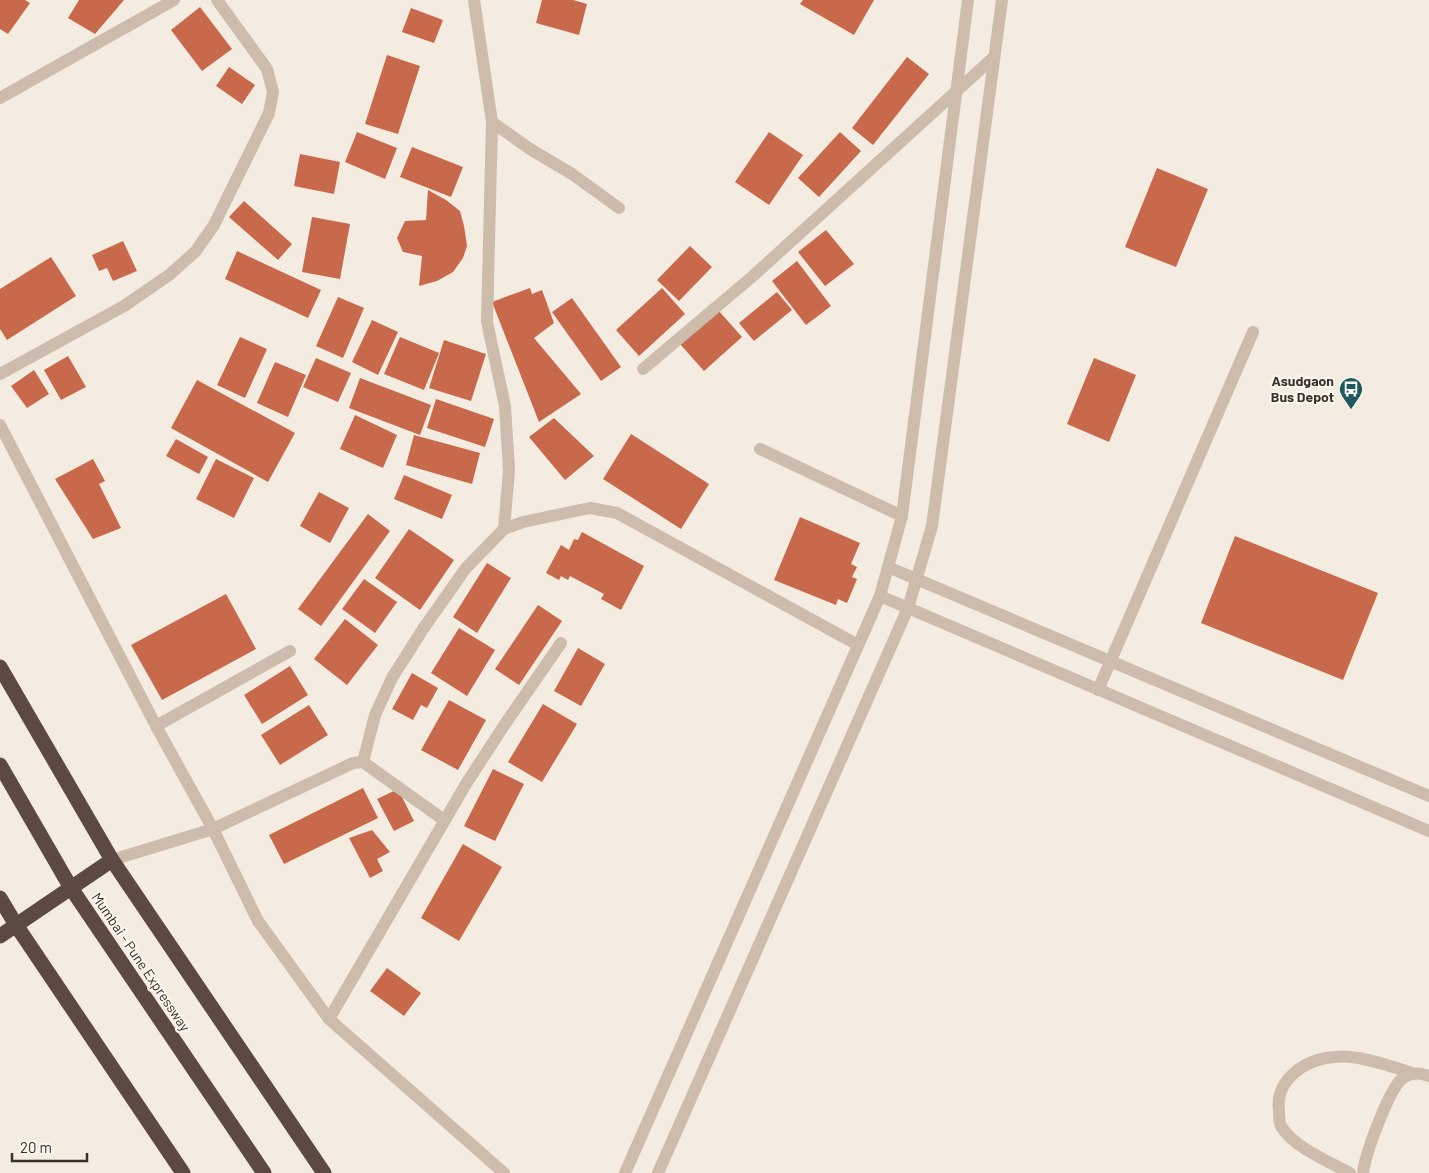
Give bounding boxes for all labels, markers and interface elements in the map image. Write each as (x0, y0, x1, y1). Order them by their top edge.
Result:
place label: Asudgaon Bus Depot (1271, 372, 1334, 405)
bus stop icon: Asudgaon Bus Depot (1338, 376, 1364, 410)
street label: Mumbai - Pune Expressway (89, 889, 195, 1035)
scale bar (12, 1130, 88, 1162)
text: 20 m (20, 1138, 52, 1156)

